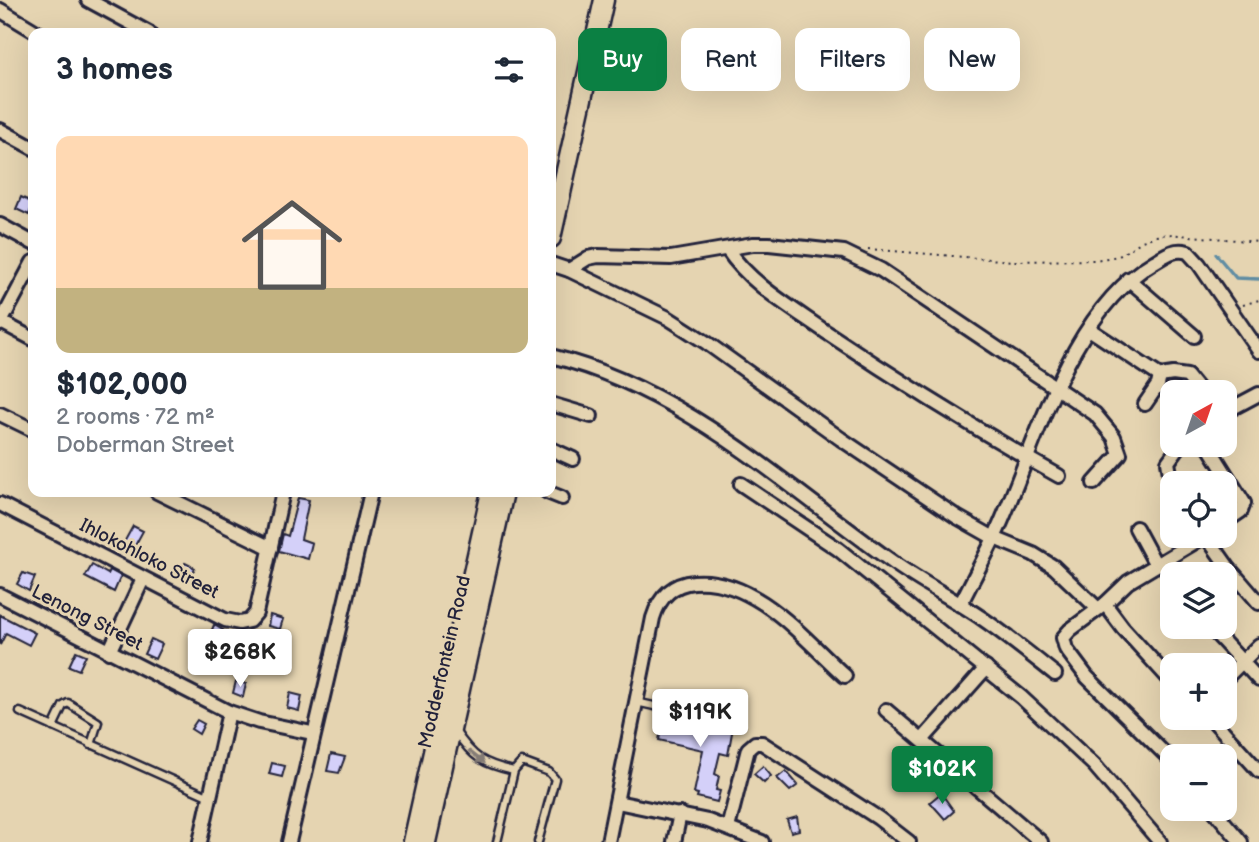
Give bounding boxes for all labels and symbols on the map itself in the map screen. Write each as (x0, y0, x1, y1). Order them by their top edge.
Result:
north arrow (1160, 380, 1237, 457)
street label: Ihlokohloko Street (76, 514, 223, 604)
street label: Modderfontein Road (414, 573, 476, 751)
street label: Lenong Street (28, 580, 147, 656)
pin: $268K (191, 630, 289, 689)
pin: $119K (651, 690, 749, 749)
pin: $102K (893, 746, 991, 806)
one-way arrow (468, 749, 486, 764)

